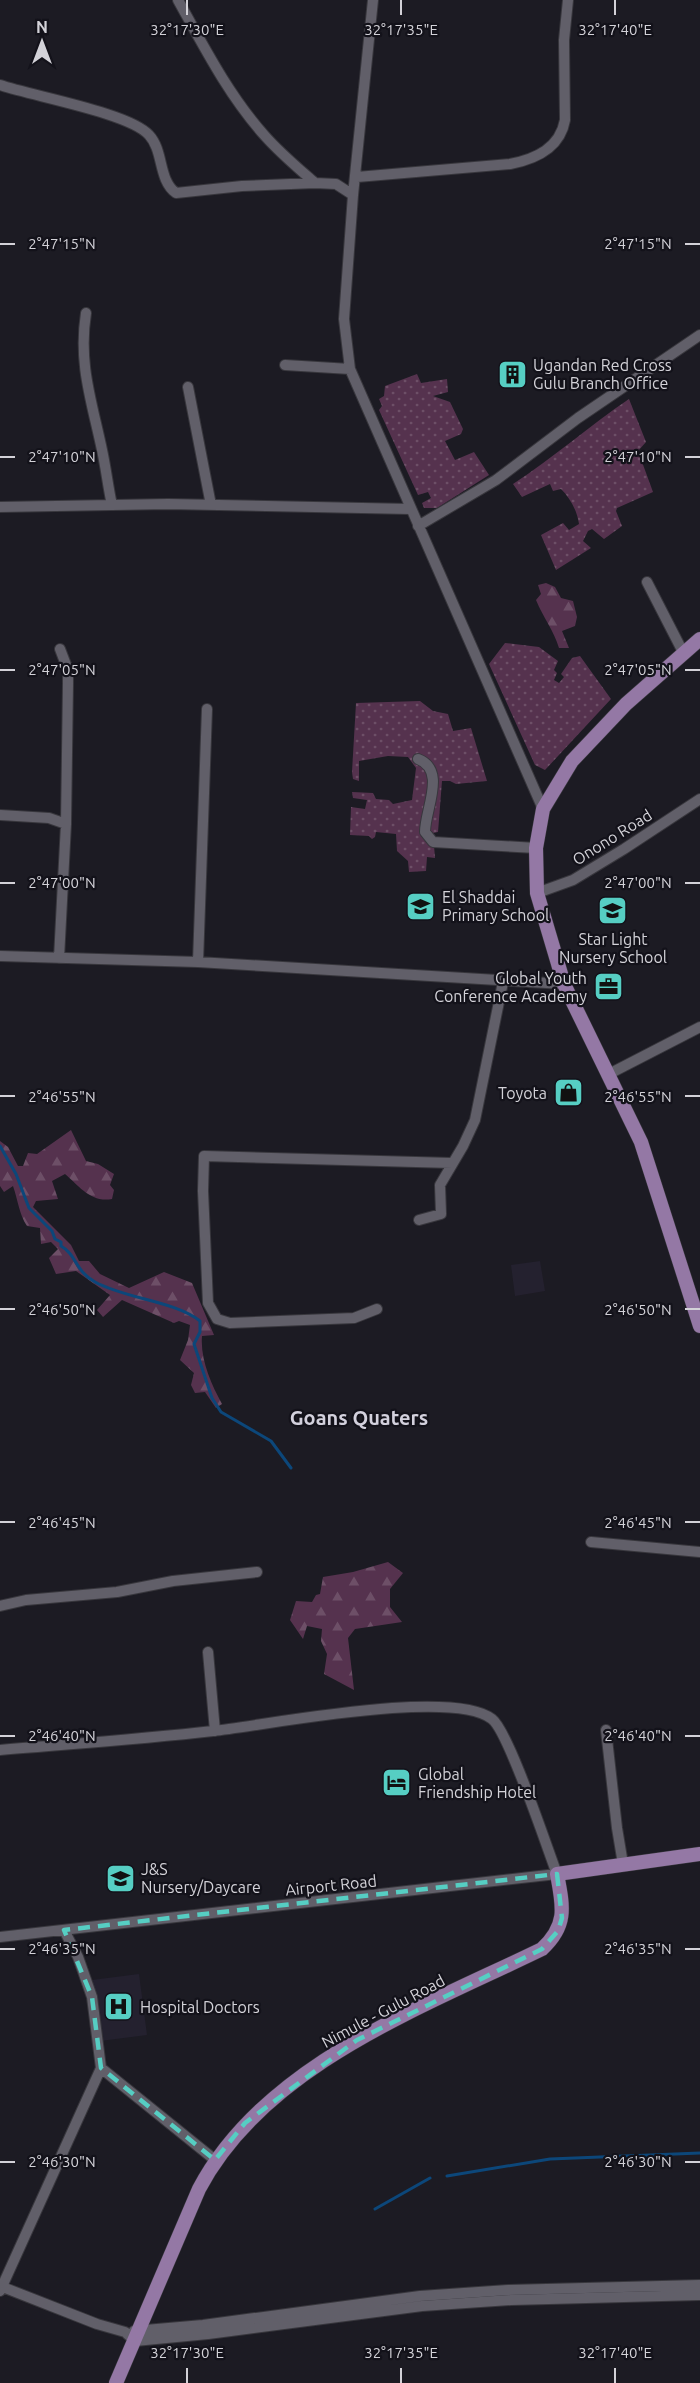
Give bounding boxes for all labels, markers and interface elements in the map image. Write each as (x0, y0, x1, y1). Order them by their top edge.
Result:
north arrow (12, 12, 72, 72)
text: N (36, 18, 48, 36)
text: 32°17'30"E (150, 21, 224, 38)
text: 32°17'35"E (364, 21, 438, 38)
text: 32°17'40"E (578, 21, 652, 38)
text: 2°47'15"N (28, 235, 96, 252)
text: 2°47'15"N (604, 235, 672, 252)
place label: Ugandan Red Cross Gulu Branch Office (533, 356, 672, 392)
building icon: Ugandan Red Cross Gulu Branch Office (496, 358, 528, 390)
text: 2°47'10"N (28, 448, 96, 465)
text: 2°47'10"N (604, 448, 672, 465)
text: 2°47'05"N (28, 661, 96, 678)
text: 2°47'05"N (604, 661, 672, 678)
street label: Onono Road (569, 806, 655, 868)
text: 2°47'00"N (28, 874, 96, 891)
text: 2°47'00"N (604, 874, 672, 891)
place label: El Shaddai Primary School (442, 888, 549, 924)
school or university icon: El Shaddai Primary School (405, 890, 437, 922)
school or university icon: Star Light Nursery School (597, 895, 629, 927)
place label: Star Light Nursery School (559, 930, 667, 966)
place label: Global Youth Conference Academy (434, 969, 587, 1005)
office icon: Global Youth Conference Academy (592, 971, 624, 1003)
shop icon: Toyota (552, 1077, 584, 1109)
place label: Toyota (498, 1084, 547, 1102)
text: 2°46'55"N (28, 1088, 96, 1105)
text: 2°46'55"N (604, 1088, 672, 1105)
text: 2°46'50"N (28, 1301, 96, 1318)
text: 2°46'50"N (604, 1301, 672, 1318)
district label: Goans Quaters (290, 1406, 428, 1429)
text: 2°46'45"N (28, 1514, 96, 1531)
text: 2°46'45"N (604, 1514, 672, 1531)
text: 2°46'40"N (28, 1727, 96, 1744)
text: 2°46'40"N (604, 1727, 672, 1744)
place label: Global Friendship Hotel (418, 1765, 536, 1801)
hotel icon: Global Friendship Hotel (381, 1767, 413, 1799)
place label: J&S Nursery/Daycare (141, 1860, 261, 1896)
school or university icon: J&S Nursery/Daycare (104, 1862, 136, 1894)
street label: Airport Road (284, 1871, 378, 1899)
text: 2°46'35"N (28, 1940, 96, 1957)
text: 2°46'35"N (604, 1940, 672, 1957)
street label: Nimule - Gulu Road (318, 1971, 448, 2051)
hospital icon: Hospital Doctors (103, 1991, 135, 2023)
place label: Hospital Doctors (140, 1998, 260, 2016)
text: 2°46'30"N (28, 2153, 96, 2170)
text: 2°46'30"N (604, 2153, 672, 2170)
text: 32°17'30"E (150, 2344, 224, 2361)
text: 32°17'35"E (364, 2344, 438, 2361)
text: 32°17'40"E (578, 2344, 652, 2361)

